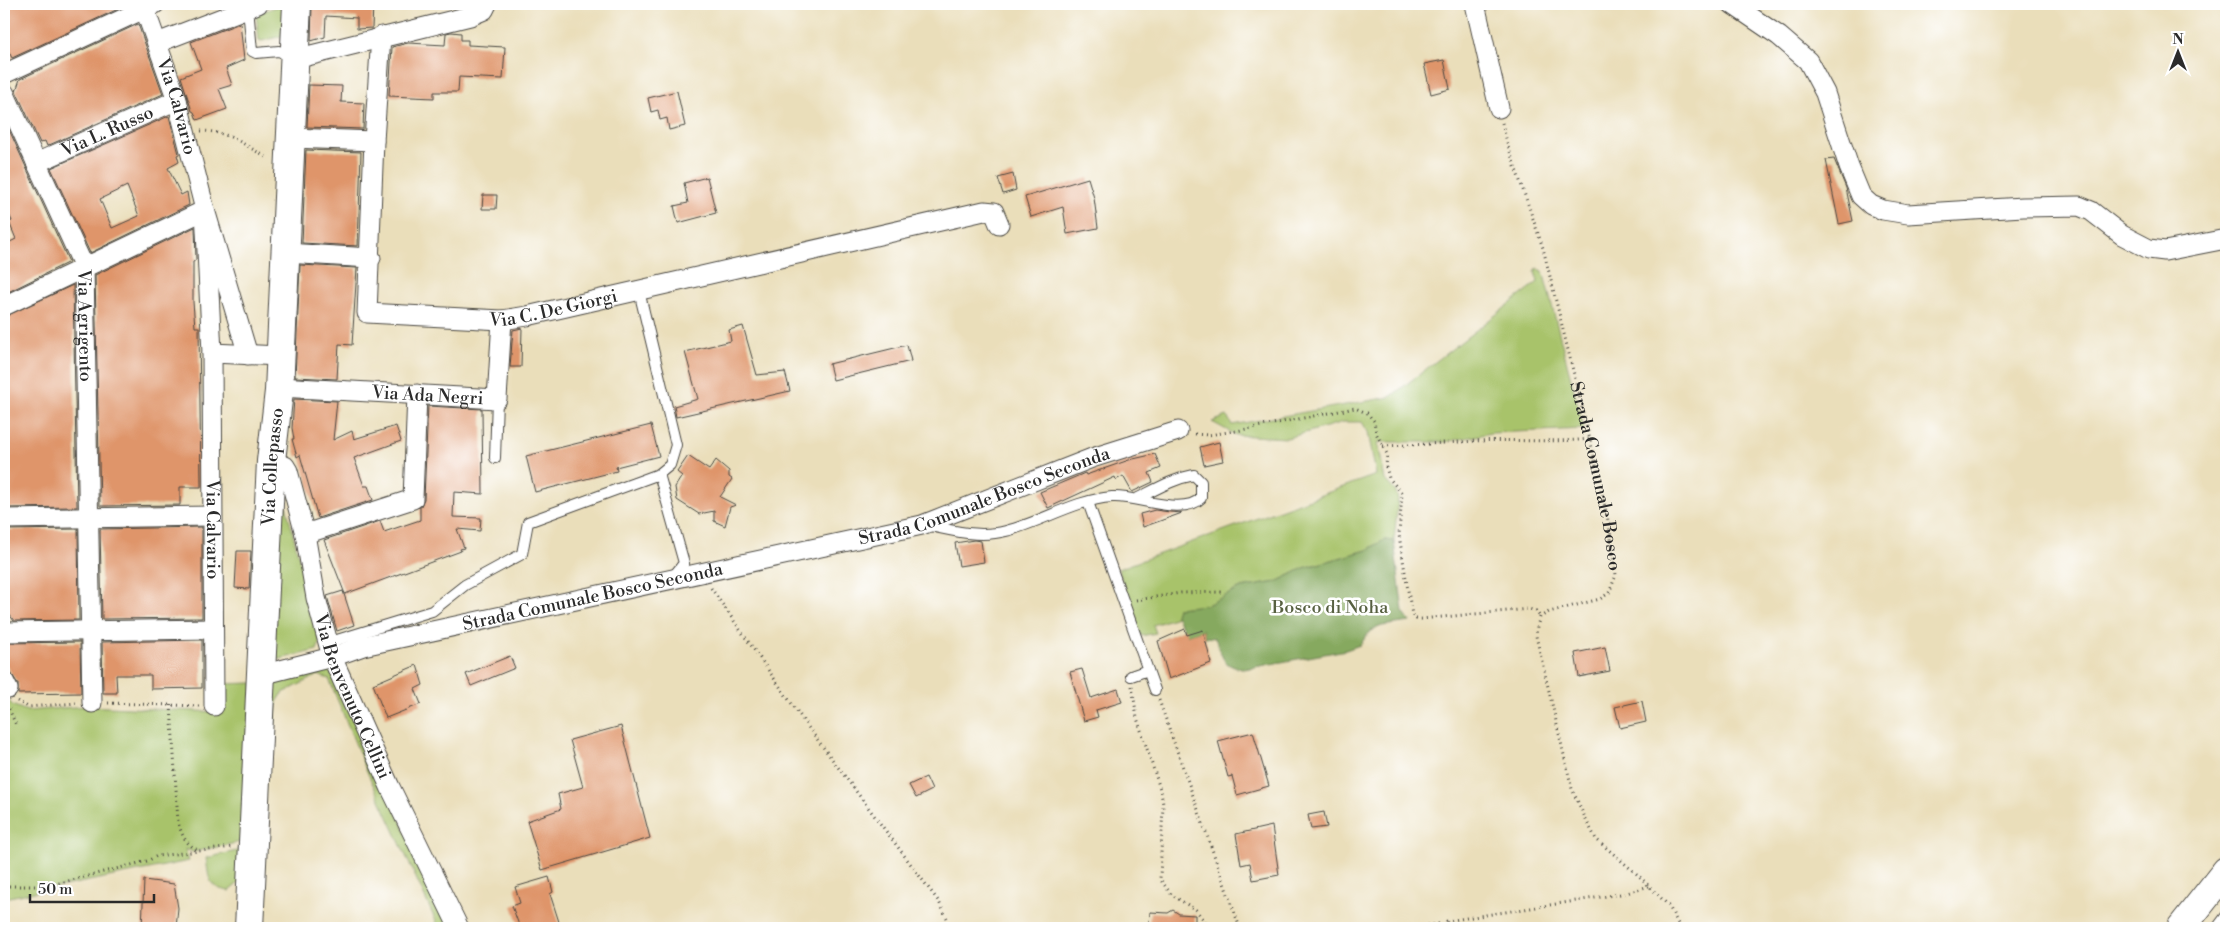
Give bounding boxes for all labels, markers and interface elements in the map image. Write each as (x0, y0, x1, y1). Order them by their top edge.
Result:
north arrow (2152, 28, 2202, 78)
text: N (2172, 31, 2184, 49)
street label: Via Calvario (151, 54, 201, 157)
street label: Via L. Russo (57, 101, 157, 163)
street label: Via Agrigento (72, 268, 97, 382)
street label: Via C. De Giorgi (488, 285, 620, 332)
street label: Strada Comunale Bosco (1564, 379, 1626, 572)
street label: Via Ada Negri (370, 381, 484, 410)
street label: Via Collepasso (257, 406, 289, 527)
street label: Strada Comunale Bosco Seconda (856, 442, 1114, 550)
street label: Via Calvario (201, 478, 224, 579)
street label: Strada Comunale Bosco Seconda (460, 557, 726, 636)
park label: Bosco di Noha (1271, 596, 1389, 619)
street label: Via Benvenuto Cellini (309, 610, 396, 783)
scale bar (30, 872, 154, 904)
text: 50 m (38, 880, 72, 899)

